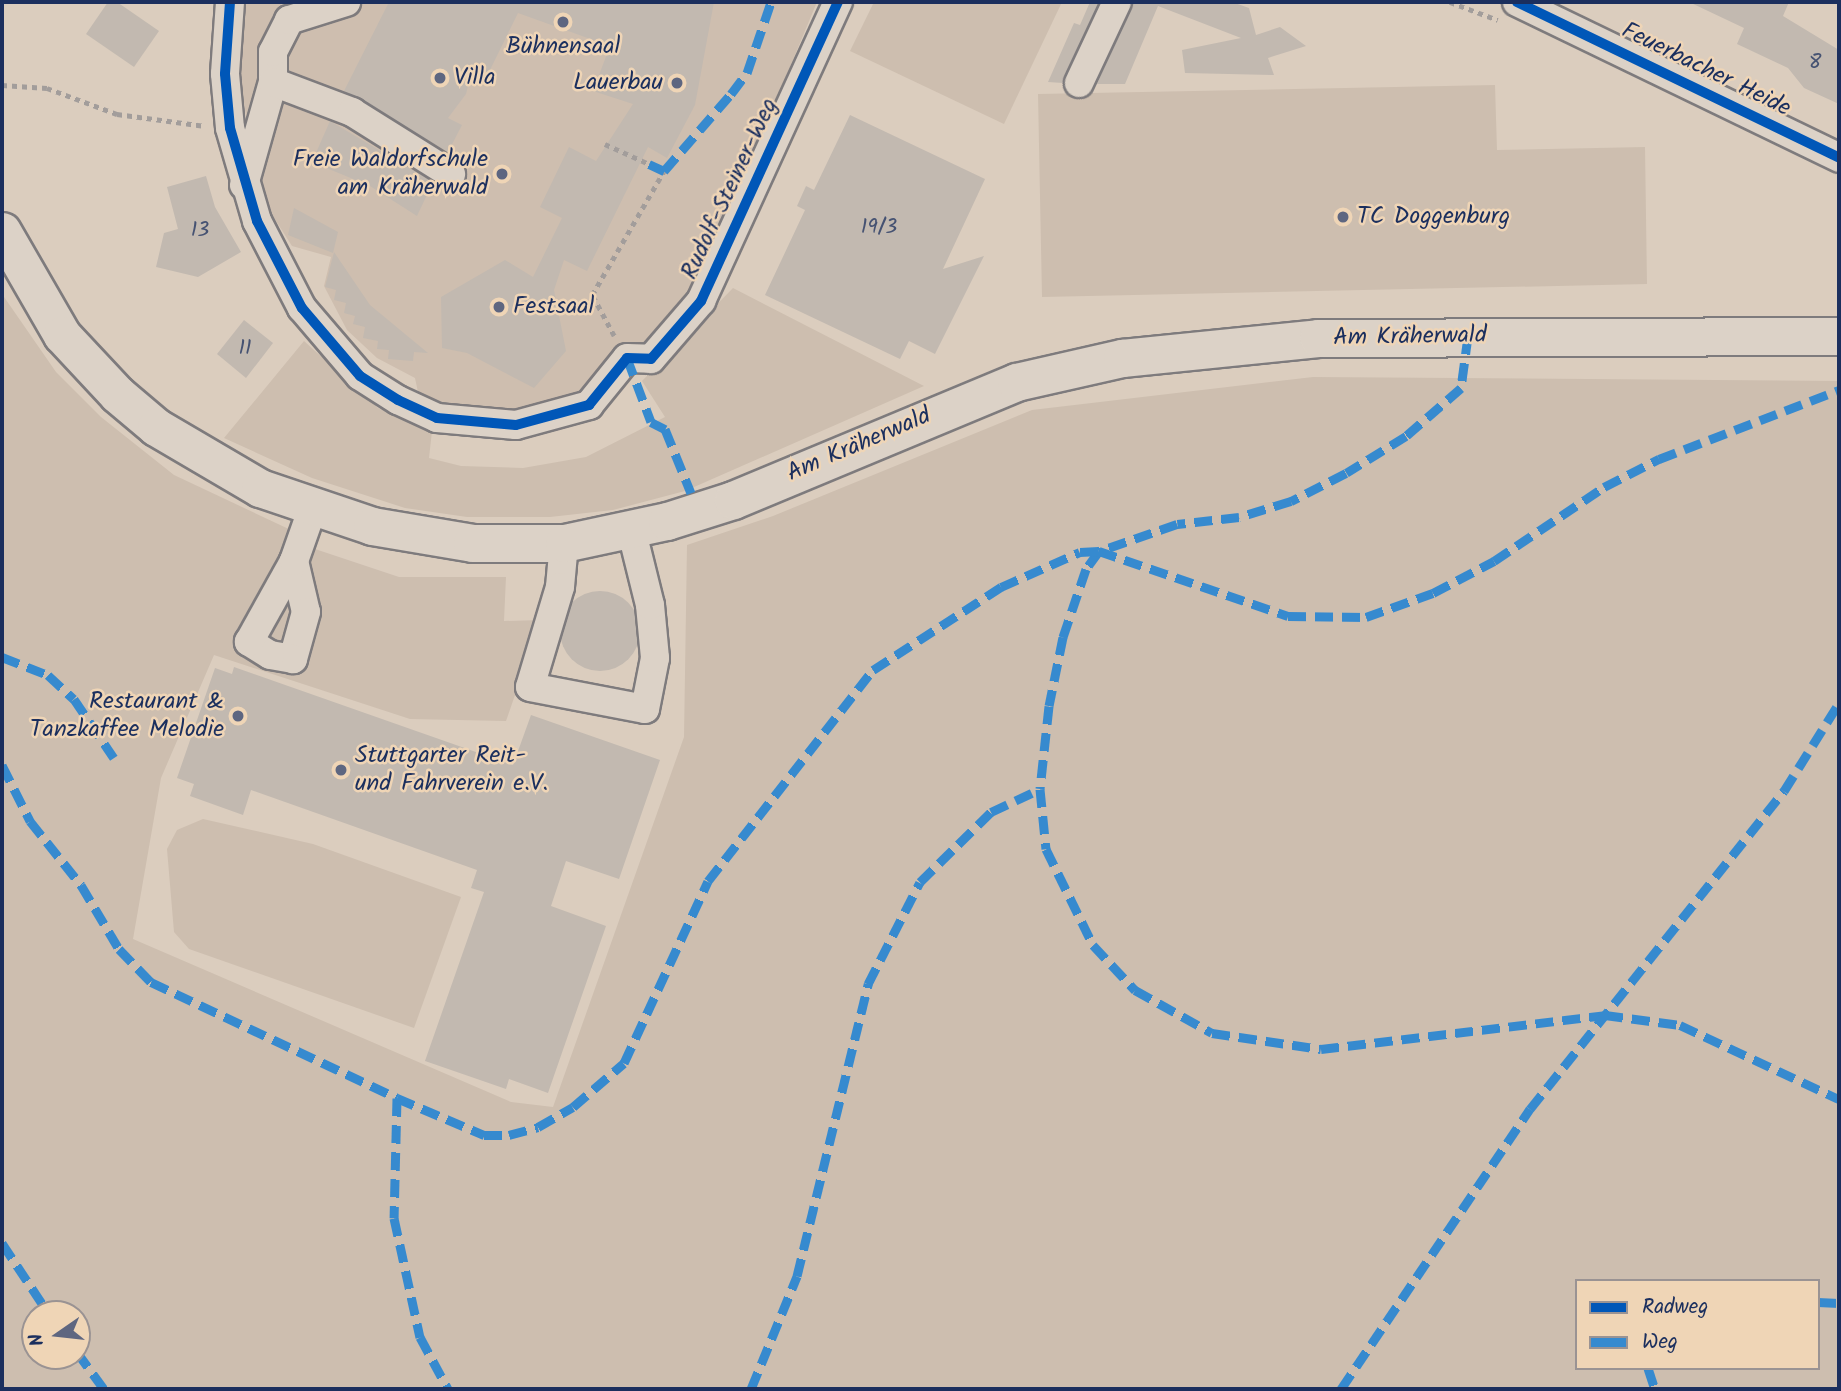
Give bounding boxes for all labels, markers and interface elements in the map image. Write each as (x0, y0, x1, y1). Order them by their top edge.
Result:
marker: Bühnensaal (555, 14, 571, 30)
street label: Feuerbacher Heide (1617, 17, 1795, 123)
place label: Bühnensaal (506, 33, 620, 61)
house number: 8 (1809, 50, 1821, 76)
place label: Villa (454, 64, 495, 92)
place label: Lauerbau (573, 69, 663, 97)
marker: Villa (432, 70, 448, 86)
marker: Lauerbau (669, 75, 685, 91)
street label: Rudolf-Steiner-Weg (675, 94, 785, 284)
place label: Freie Waldorfschule am Kräherwald (293, 146, 488, 202)
marker: Freie Waldorfschule am Kräherwald (494, 166, 510, 182)
place label: TC Doggenburg (1357, 203, 1510, 231)
marker: TC Doggenburg (1335, 209, 1351, 225)
house number: 19/3 (861, 215, 897, 241)
house number: 13 (191, 218, 209, 244)
place label: Festsaal (513, 293, 594, 321)
marker: Festsaal (491, 299, 507, 315)
street label: Am Kräherwald (1333, 321, 1487, 353)
house number: 11 (238, 336, 252, 362)
street label: Am Kräherwald (783, 402, 935, 488)
place label: Restaurant & Tanzkaffee Melodie (30, 688, 224, 744)
marker: Restaurant & Tanzkaffee Melodie (230, 708, 246, 724)
place label: Stuttgarter Reit- und Fahrverein e.V. (355, 742, 548, 798)
marker: Stuttgarter Reit- und Fahrverein e.V. (333, 762, 349, 778)
legend (1575, 1279, 1820, 1370)
text: Radweg (1642, 1291, 1708, 1324)
north arrow (21, 1300, 91, 1370)
text: Weg (1642, 1326, 1678, 1359)
text: N (22, 1330, 54, 1349)

